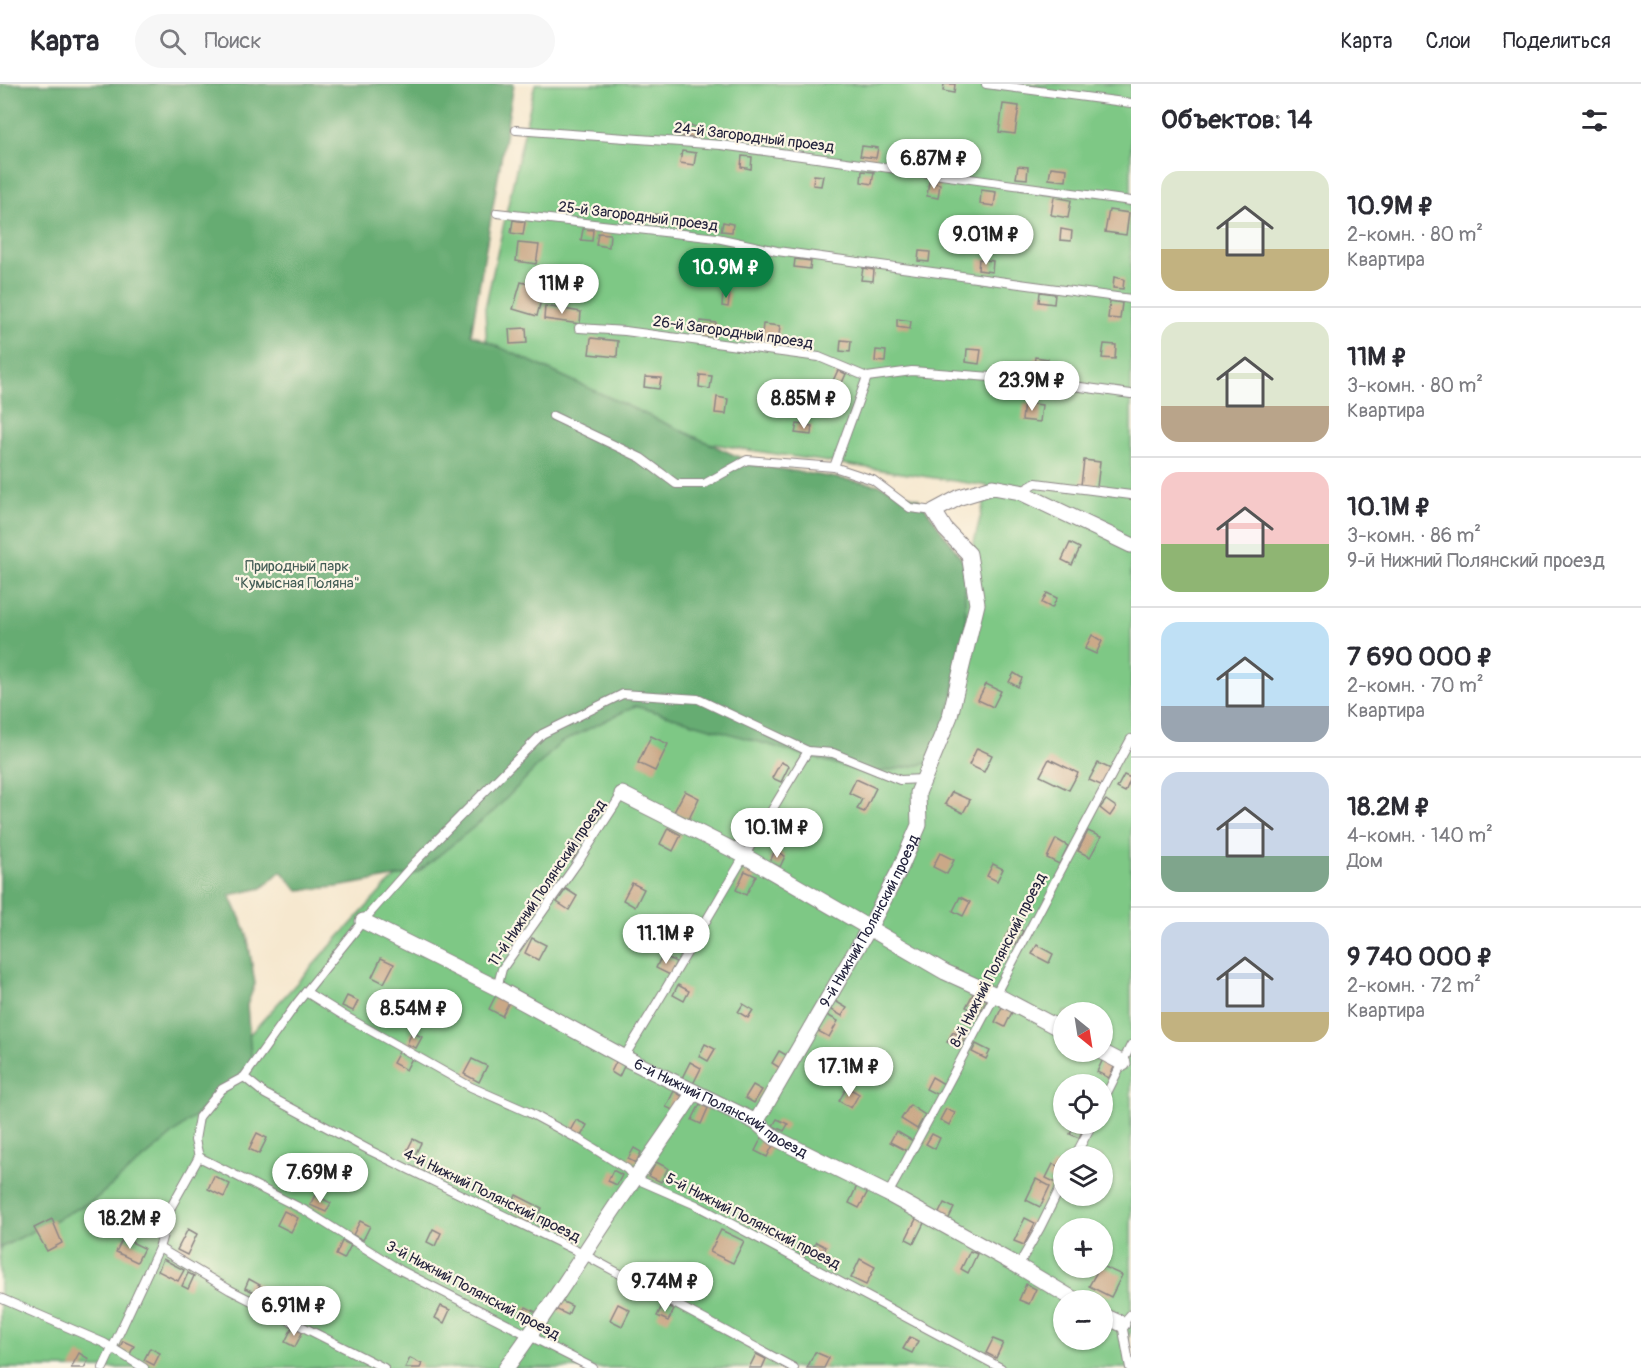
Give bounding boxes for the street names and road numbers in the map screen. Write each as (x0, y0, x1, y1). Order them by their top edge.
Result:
street label: 24-й Загородный проезд (673, 118, 835, 157)
street label: 25-й Загородный проезд (557, 197, 719, 236)
street label: 26-й Загородный проезд (652, 312, 814, 353)
street label: 11-й Нижний Полянский проезд (484, 796, 610, 970)
street label: 9-й Нижний Полянский проезд (816, 832, 924, 1011)
street label: 8-й Нижний Полянский проезд (946, 870, 1051, 1051)
street label: 6-й Нижний Полянский проезд (630, 1055, 810, 1162)
street label: 4-й Нижний Полянский проезд (400, 1144, 583, 1247)
street label: 5-й Нижний Полянский проезд (662, 1169, 843, 1274)
street label: 3-й Нижний Полянский проезд (383, 1237, 563, 1344)

